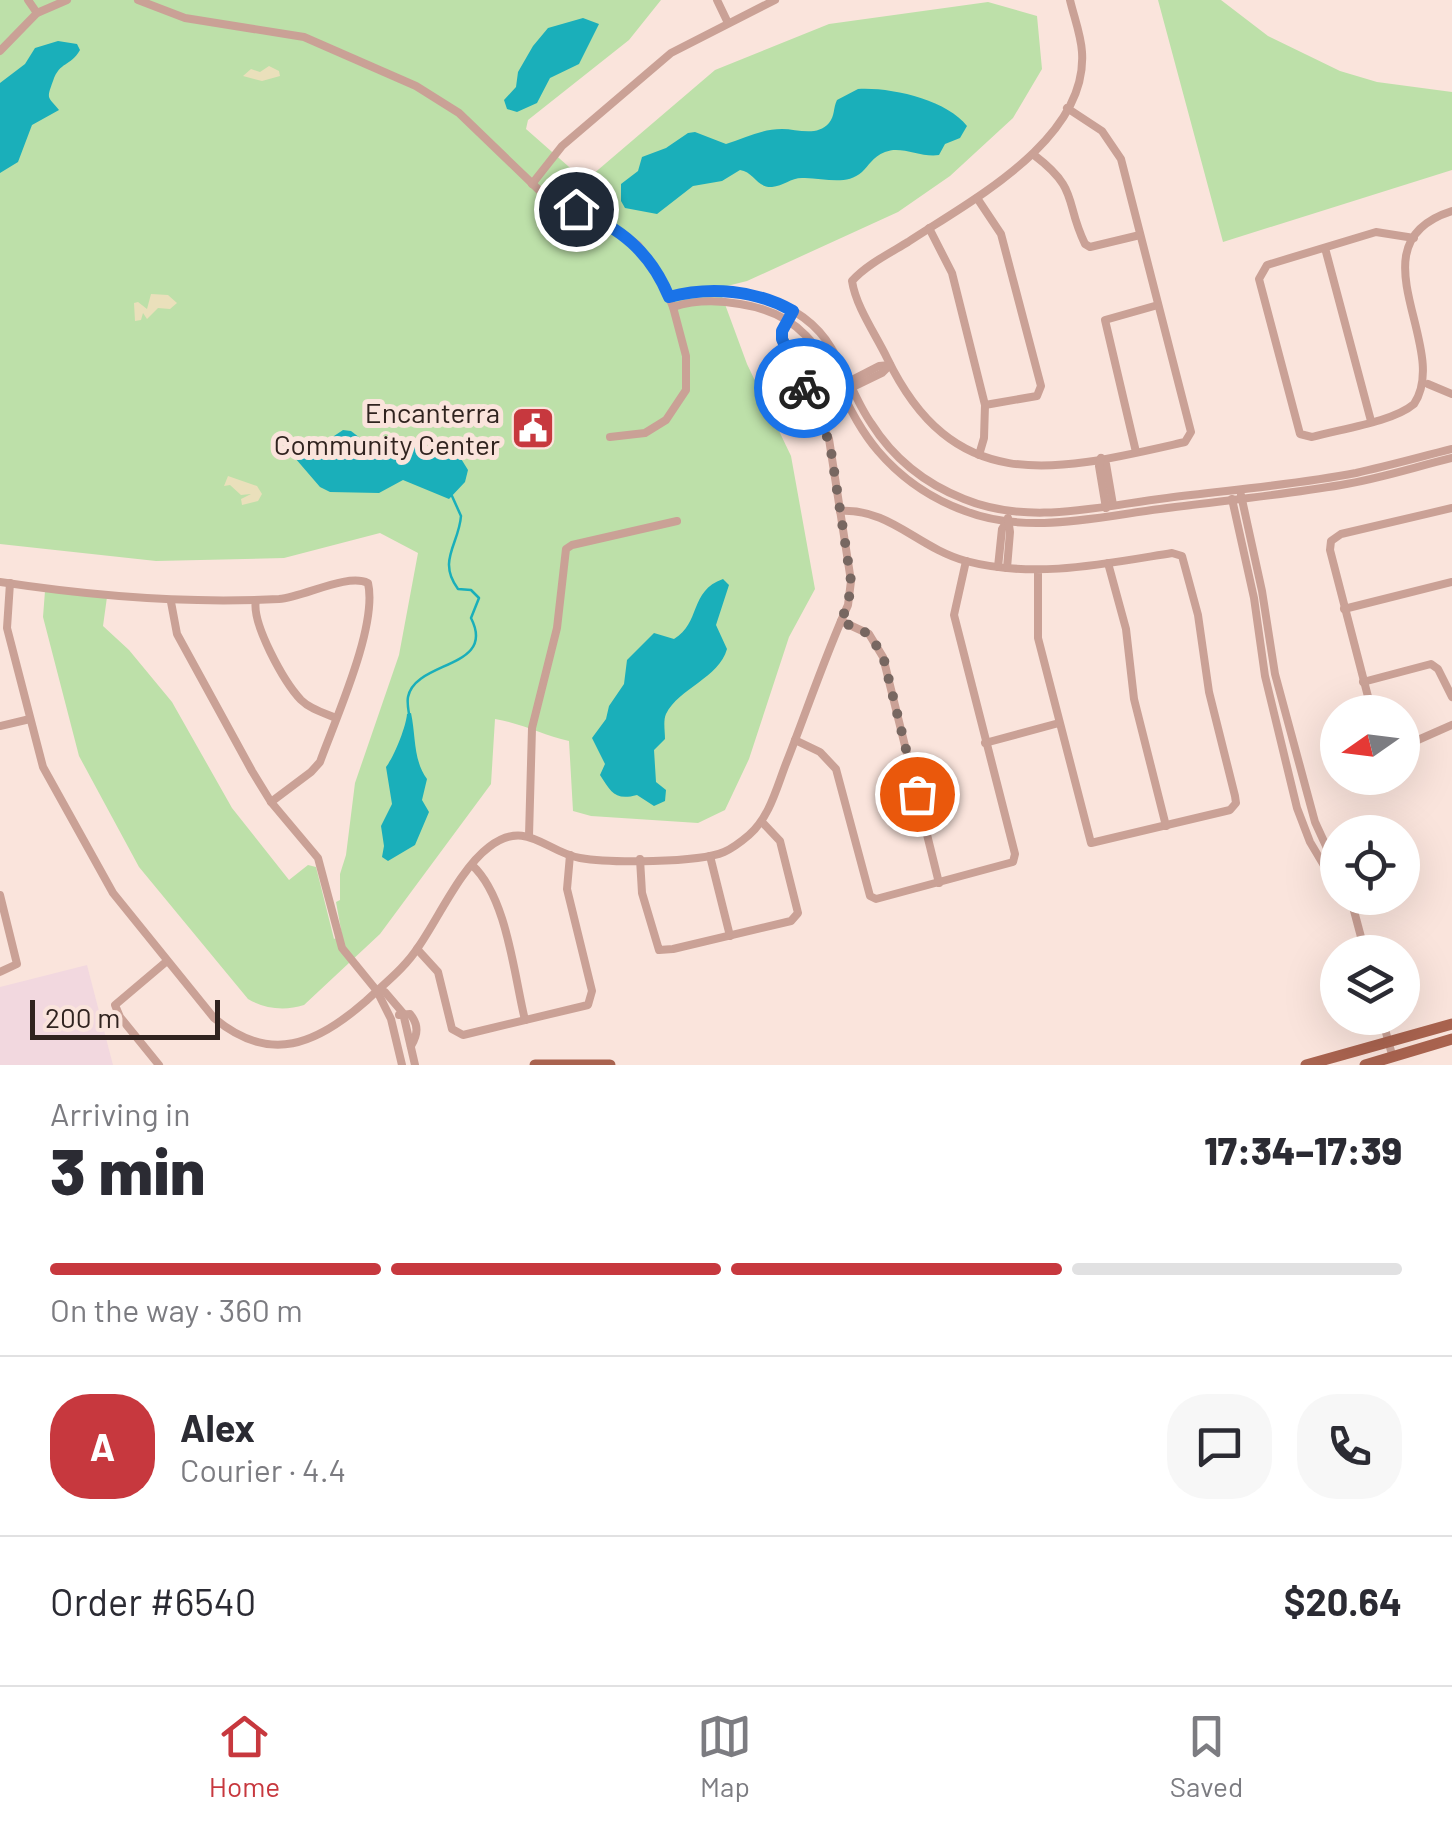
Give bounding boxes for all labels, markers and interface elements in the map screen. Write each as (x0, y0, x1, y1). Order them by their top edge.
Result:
pin (534, 167, 619, 252)
icon: home (549, 182, 604, 237)
courier (754, 338, 854, 438)
icon: bike (777, 361, 832, 416)
place label: Encanterra Community Center (274, 395, 500, 461)
public building icon: Encanterra Community Center (510, 405, 556, 451)
north arrow (1320, 695, 1420, 795)
map controls (1320, 695, 1420, 1035)
pin (875, 752, 960, 837)
icon: bag (890, 767, 945, 822)
button: locate (1320, 815, 1420, 915)
button: layers (1320, 935, 1420, 1035)
scale bar (30, 995, 220, 1040)
text: 200 m (45, 1000, 120, 1034)
text: Arriving in (50, 1094, 190, 1132)
text: 17:34–17:39 (1204, 1127, 1402, 1173)
text: 3 min (50, 1130, 205, 1208)
text: On the way · 360 m (50, 1290, 303, 1328)
button: chat (1167, 1394, 1272, 1499)
button: phone (1297, 1394, 1402, 1499)
text: Alex (180, 1404, 255, 1450)
text: A (90, 1423, 115, 1469)
text: Courier · 4.4 (180, 1450, 346, 1488)
text: Order #6540 (50, 1578, 256, 1624)
text: $20.64 (1284, 1578, 1402, 1624)
tab: Home (209, 1709, 280, 1803)
tab: Map (697, 1709, 752, 1803)
tab: Saved (1170, 1709, 1243, 1803)

